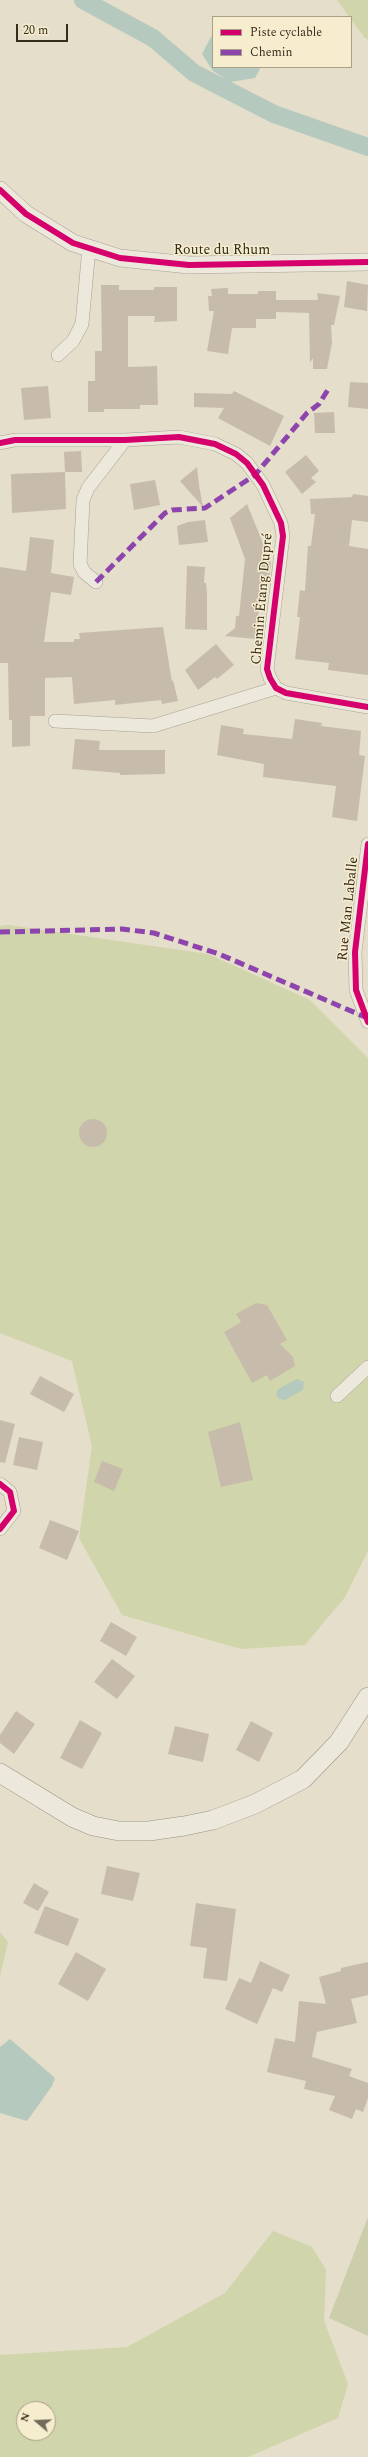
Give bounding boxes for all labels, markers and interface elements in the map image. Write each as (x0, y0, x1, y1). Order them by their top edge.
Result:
scale bar (18, 16, 70, 42)
legend (212, 16, 352, 68)
text: 20 m (23, 21, 48, 40)
text: Piste cyclable (250, 23, 322, 42)
text: Chemin (250, 43, 293, 62)
street label: Route du Rhum (174, 243, 270, 259)
street label: Chemin Étang Dupré (249, 532, 277, 666)
street label: Rue Man Laballe (335, 856, 363, 962)
north arrow (16, 2401, 56, 2441)
text: N (16, 2410, 35, 2424)

